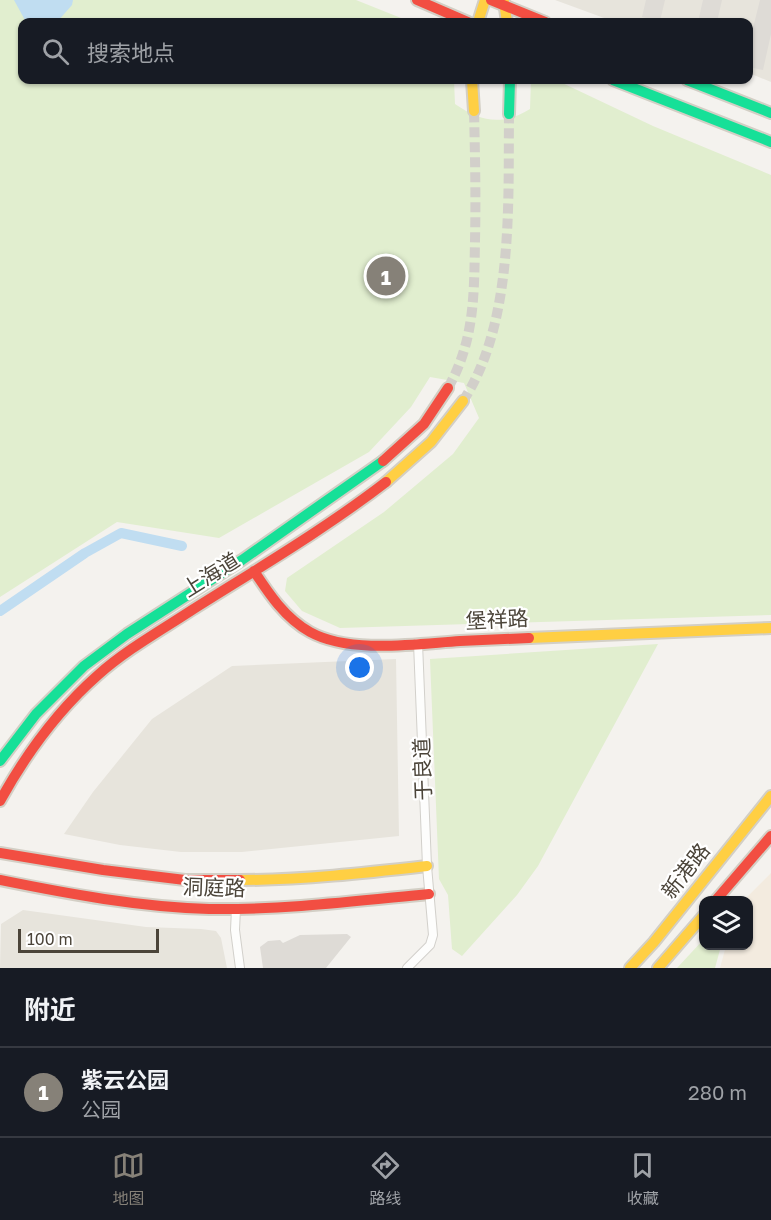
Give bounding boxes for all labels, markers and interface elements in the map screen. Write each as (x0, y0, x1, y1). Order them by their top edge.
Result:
search box (18, 18, 753, 84)
icon: search (39, 35, 72, 68)
text: 搜索地点 (87, 39, 175, 66)
pin: 1 (366, 254, 406, 298)
street label: 上海道 (177, 546, 244, 602)
street label: 堡祥路 (465, 604, 529, 634)
your location (345, 653, 374, 682)
street label: 于良道 (408, 737, 436, 801)
street label: 新港路 (656, 838, 715, 903)
street label: 洞庭路 (182, 873, 246, 901)
map controls (699, 896, 753, 950)
button: layers (699, 896, 753, 950)
scale bar (18, 926, 159, 954)
text: 100 m (27, 929, 73, 949)
text: 附近 (24, 994, 76, 1025)
text: 紫云公园 (81, 1066, 169, 1093)
text: 1 (38, 1080, 49, 1104)
text: 280 m (688, 1080, 747, 1104)
text: 公园 (81, 1097, 121, 1121)
tab: 地图 (112, 1149, 145, 1209)
tab: 路线 (369, 1149, 402, 1209)
tab: 收藏 (626, 1149, 659, 1209)

